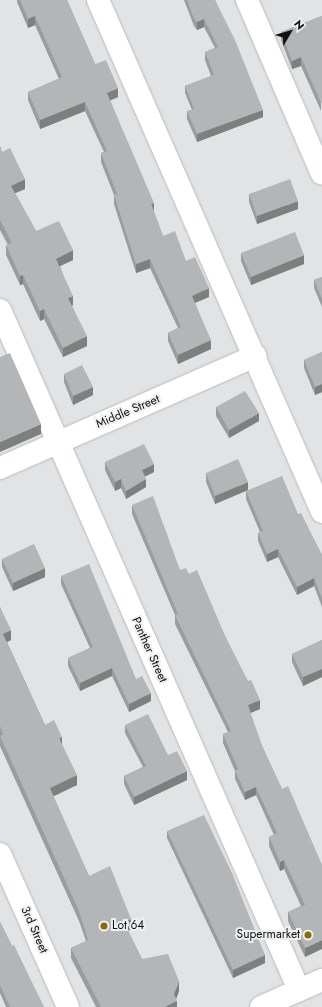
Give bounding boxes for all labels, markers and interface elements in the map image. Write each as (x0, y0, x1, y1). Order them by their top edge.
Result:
north arrow (270, 12, 310, 52)
text: N (290, 16, 308, 33)
street label: Middle Street (94, 392, 162, 432)
street label: Panther Street (128, 615, 170, 685)
street label: 3rd Street (17, 904, 51, 956)
place label: Lot 64 (112, 919, 144, 933)
marker: Lot 64 (99, 921, 109, 931)
place label: Supermarket (237, 928, 300, 942)
marker: Supermarket (303, 930, 313, 940)

